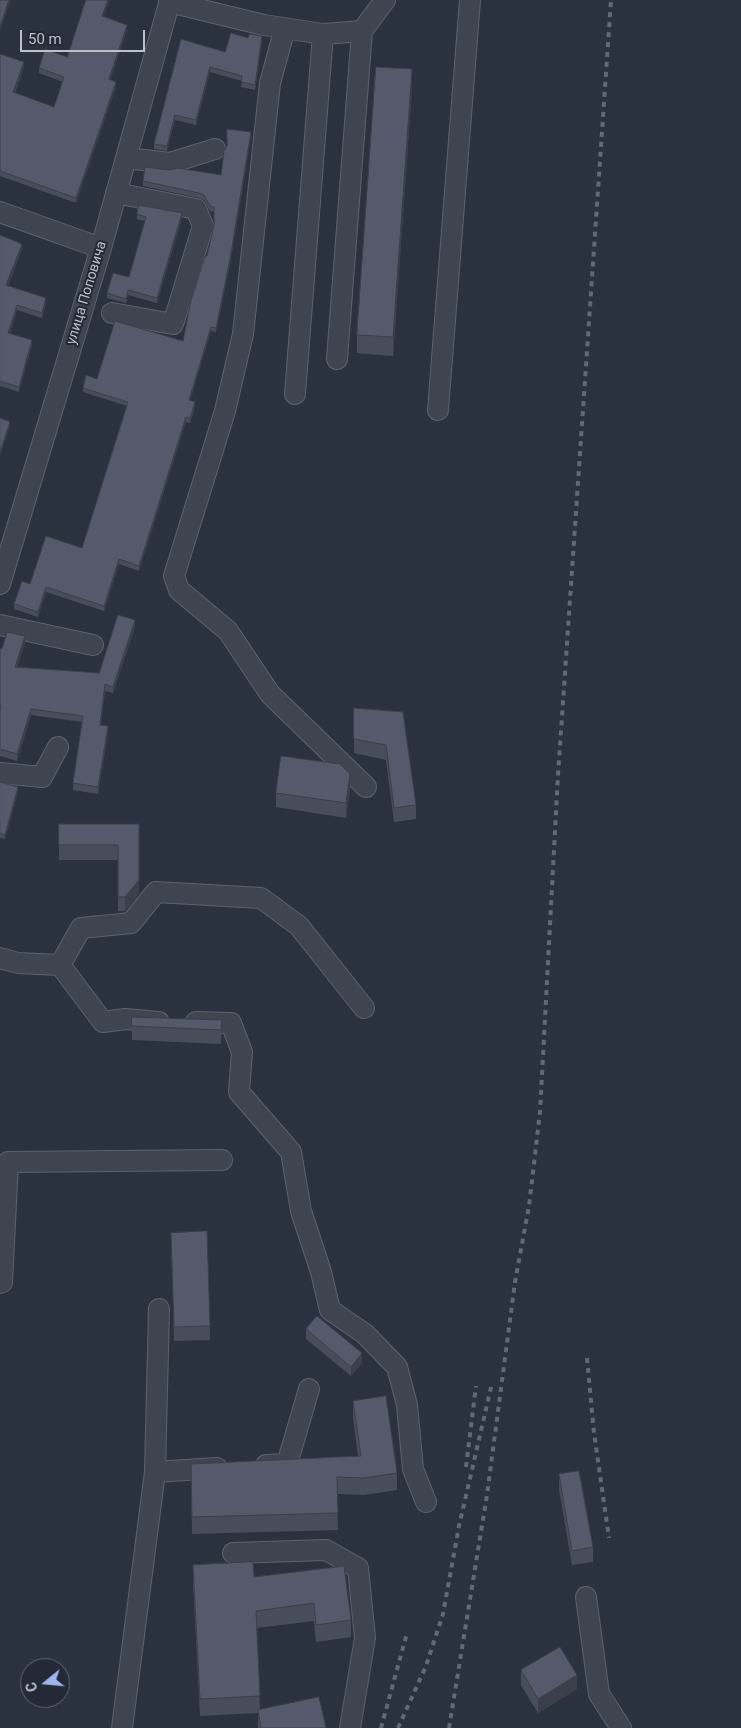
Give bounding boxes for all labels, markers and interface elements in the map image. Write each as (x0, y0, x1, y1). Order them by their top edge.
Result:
scale bar (22, 20, 148, 52)
text: 50 m (28, 30, 62, 48)
street label: улица Поповича (63, 239, 111, 347)
north arrow (20, 1658, 70, 1708)
text: С (23, 1680, 41, 1694)

